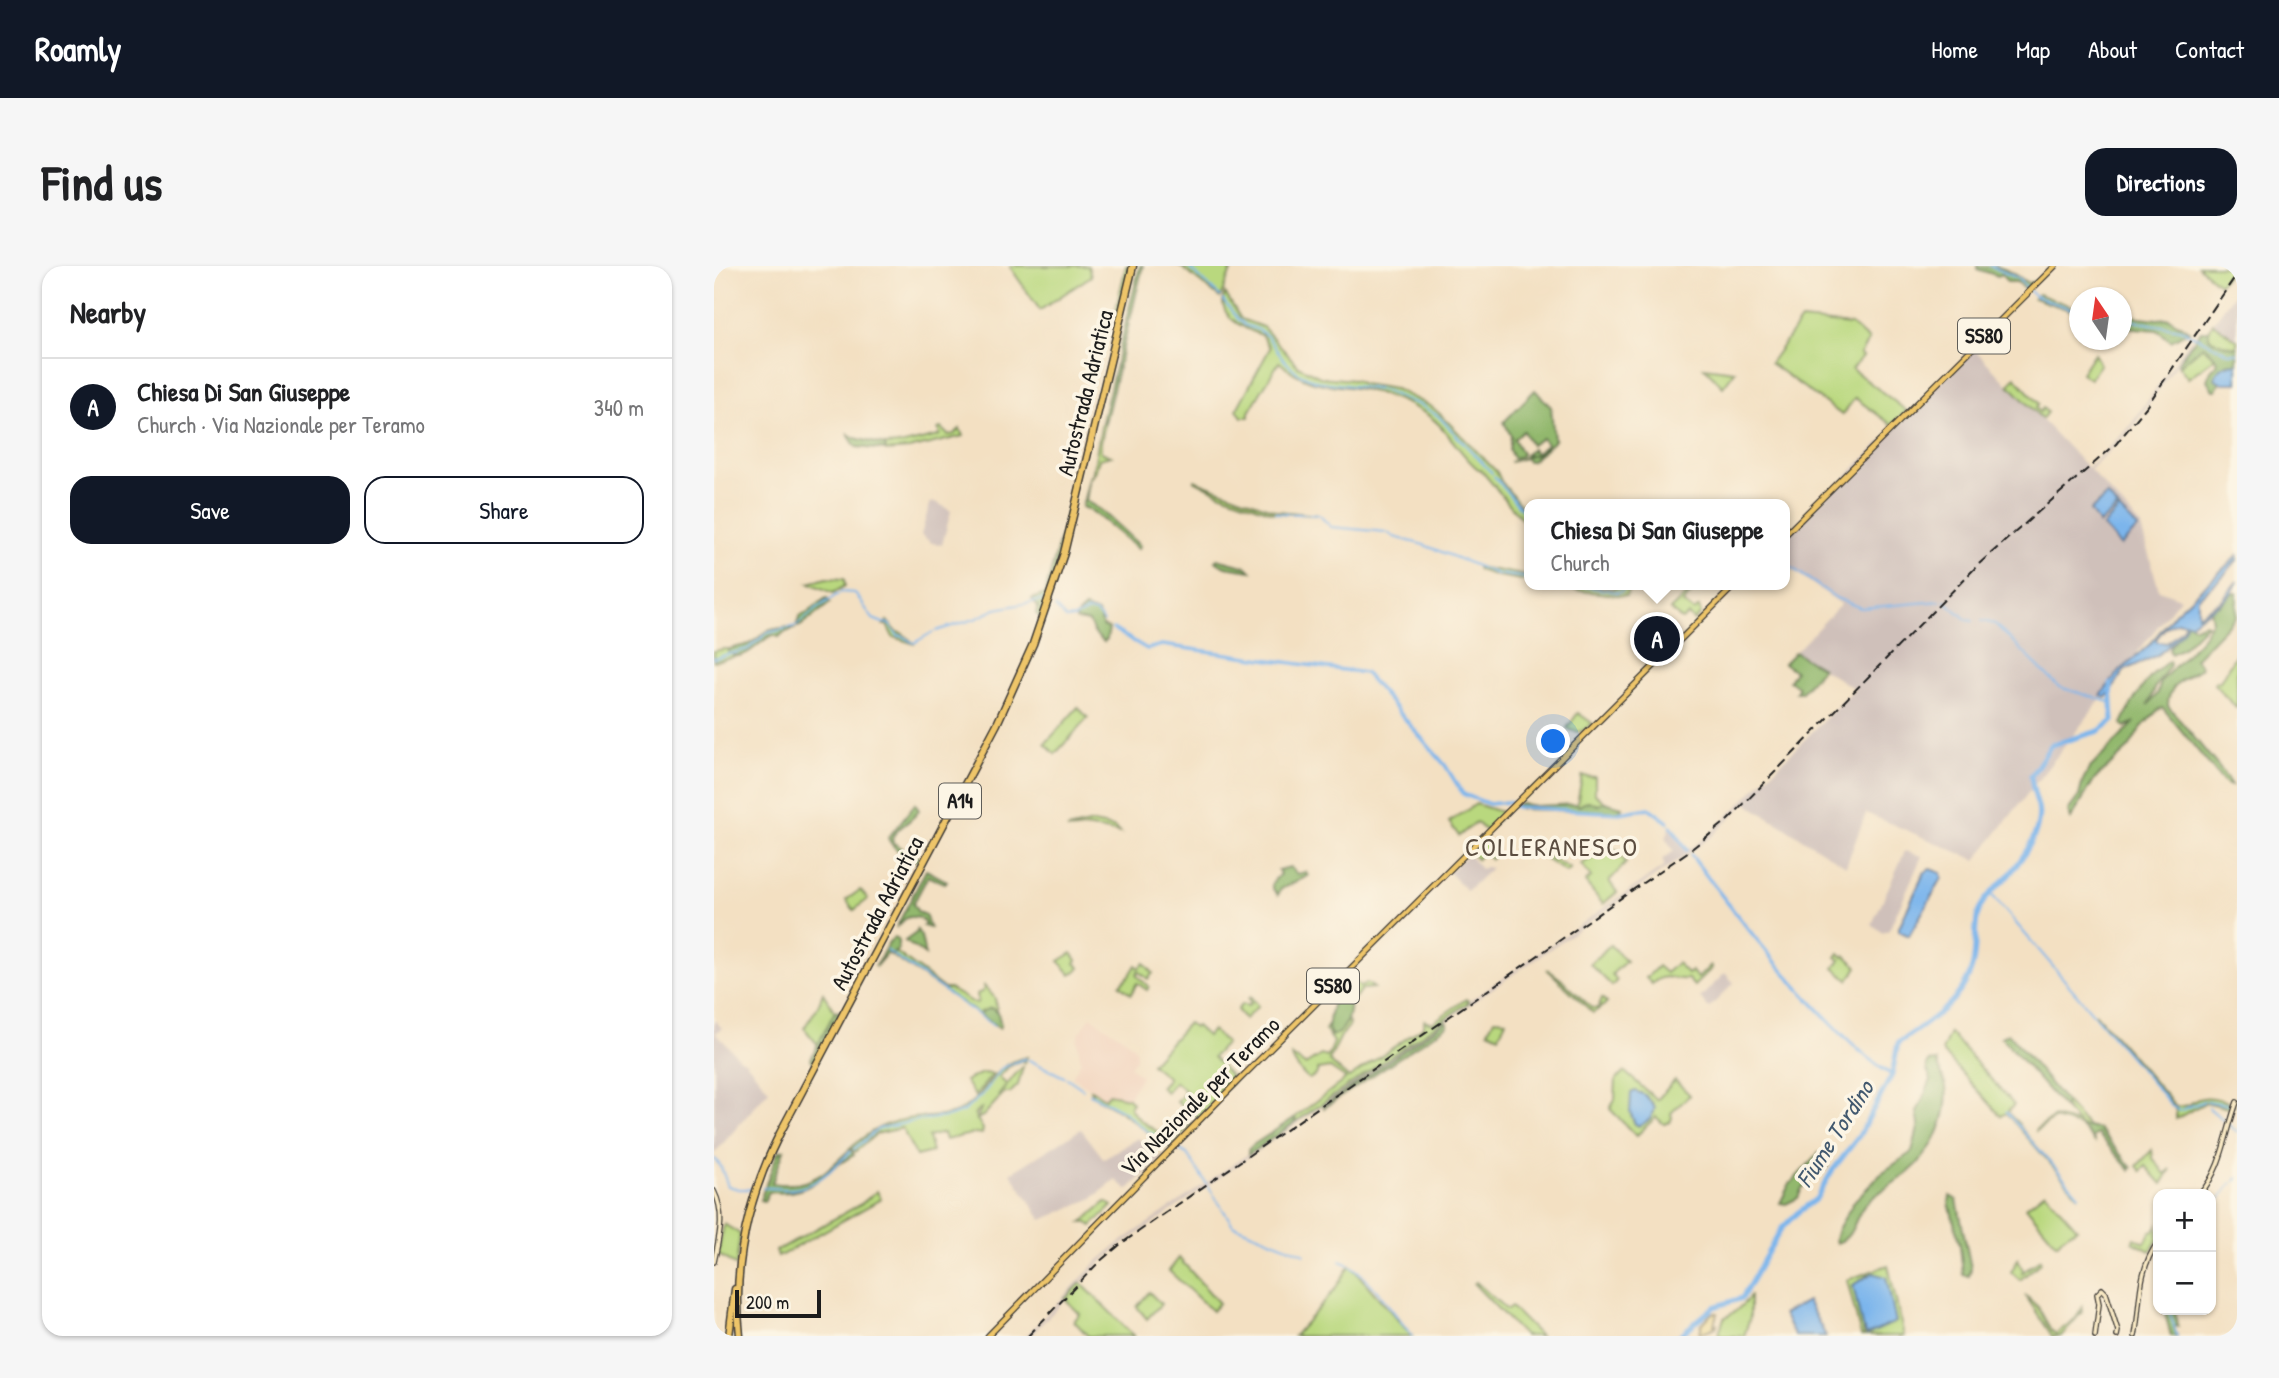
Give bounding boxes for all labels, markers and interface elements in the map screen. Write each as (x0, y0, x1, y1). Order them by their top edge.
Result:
text: Roamly (35, 27, 121, 71)
text: Home (1931, 33, 1978, 65)
text: Map (2016, 33, 2050, 65)
text: About (2088, 33, 2137, 65)
text: Contact (2175, 33, 2244, 65)
button: Directions (2085, 148, 2237, 216)
text: Find us (42, 149, 162, 215)
north arrow (2069, 287, 2132, 350)
text: Nearby (70, 292, 146, 332)
street label: Autostrada Adriatica (1049, 307, 1120, 479)
road number: SS80 (1958, 318, 2010, 354)
text: Chiesa Di San Giuseppe (137, 374, 350, 409)
text: A (87, 392, 99, 423)
text: 340 m (594, 392, 644, 423)
text: Church · Via Nazionale per Teramo (137, 409, 425, 440)
button: Save (70, 476, 350, 544)
button: Share (364, 476, 644, 544)
popup (1524, 499, 1790, 590)
text: Chiesa Di San Giuseppe (1550, 512, 1764, 547)
text: Church (1550, 547, 1609, 578)
pin: A (1634, 613, 1680, 665)
your location (1536, 724, 1570, 758)
road number: A14 (939, 784, 981, 818)
district label: COLLERANESCO (1465, 829, 1639, 864)
street label: Autostrada Adriatica (823, 831, 930, 995)
road number: SS80 (1307, 968, 1359, 1004)
street label: Via Nazionale per Teramo (1113, 1009, 1286, 1182)
water label: Fiume Tordino (1788, 1072, 1882, 1193)
map controls (2153, 1189, 2216, 1315)
button: + (2153, 1189, 2216, 1252)
button: − (2153, 1252, 2216, 1315)
scale bar (735, 1287, 821, 1319)
text: 200 m (746, 1289, 789, 1315)

